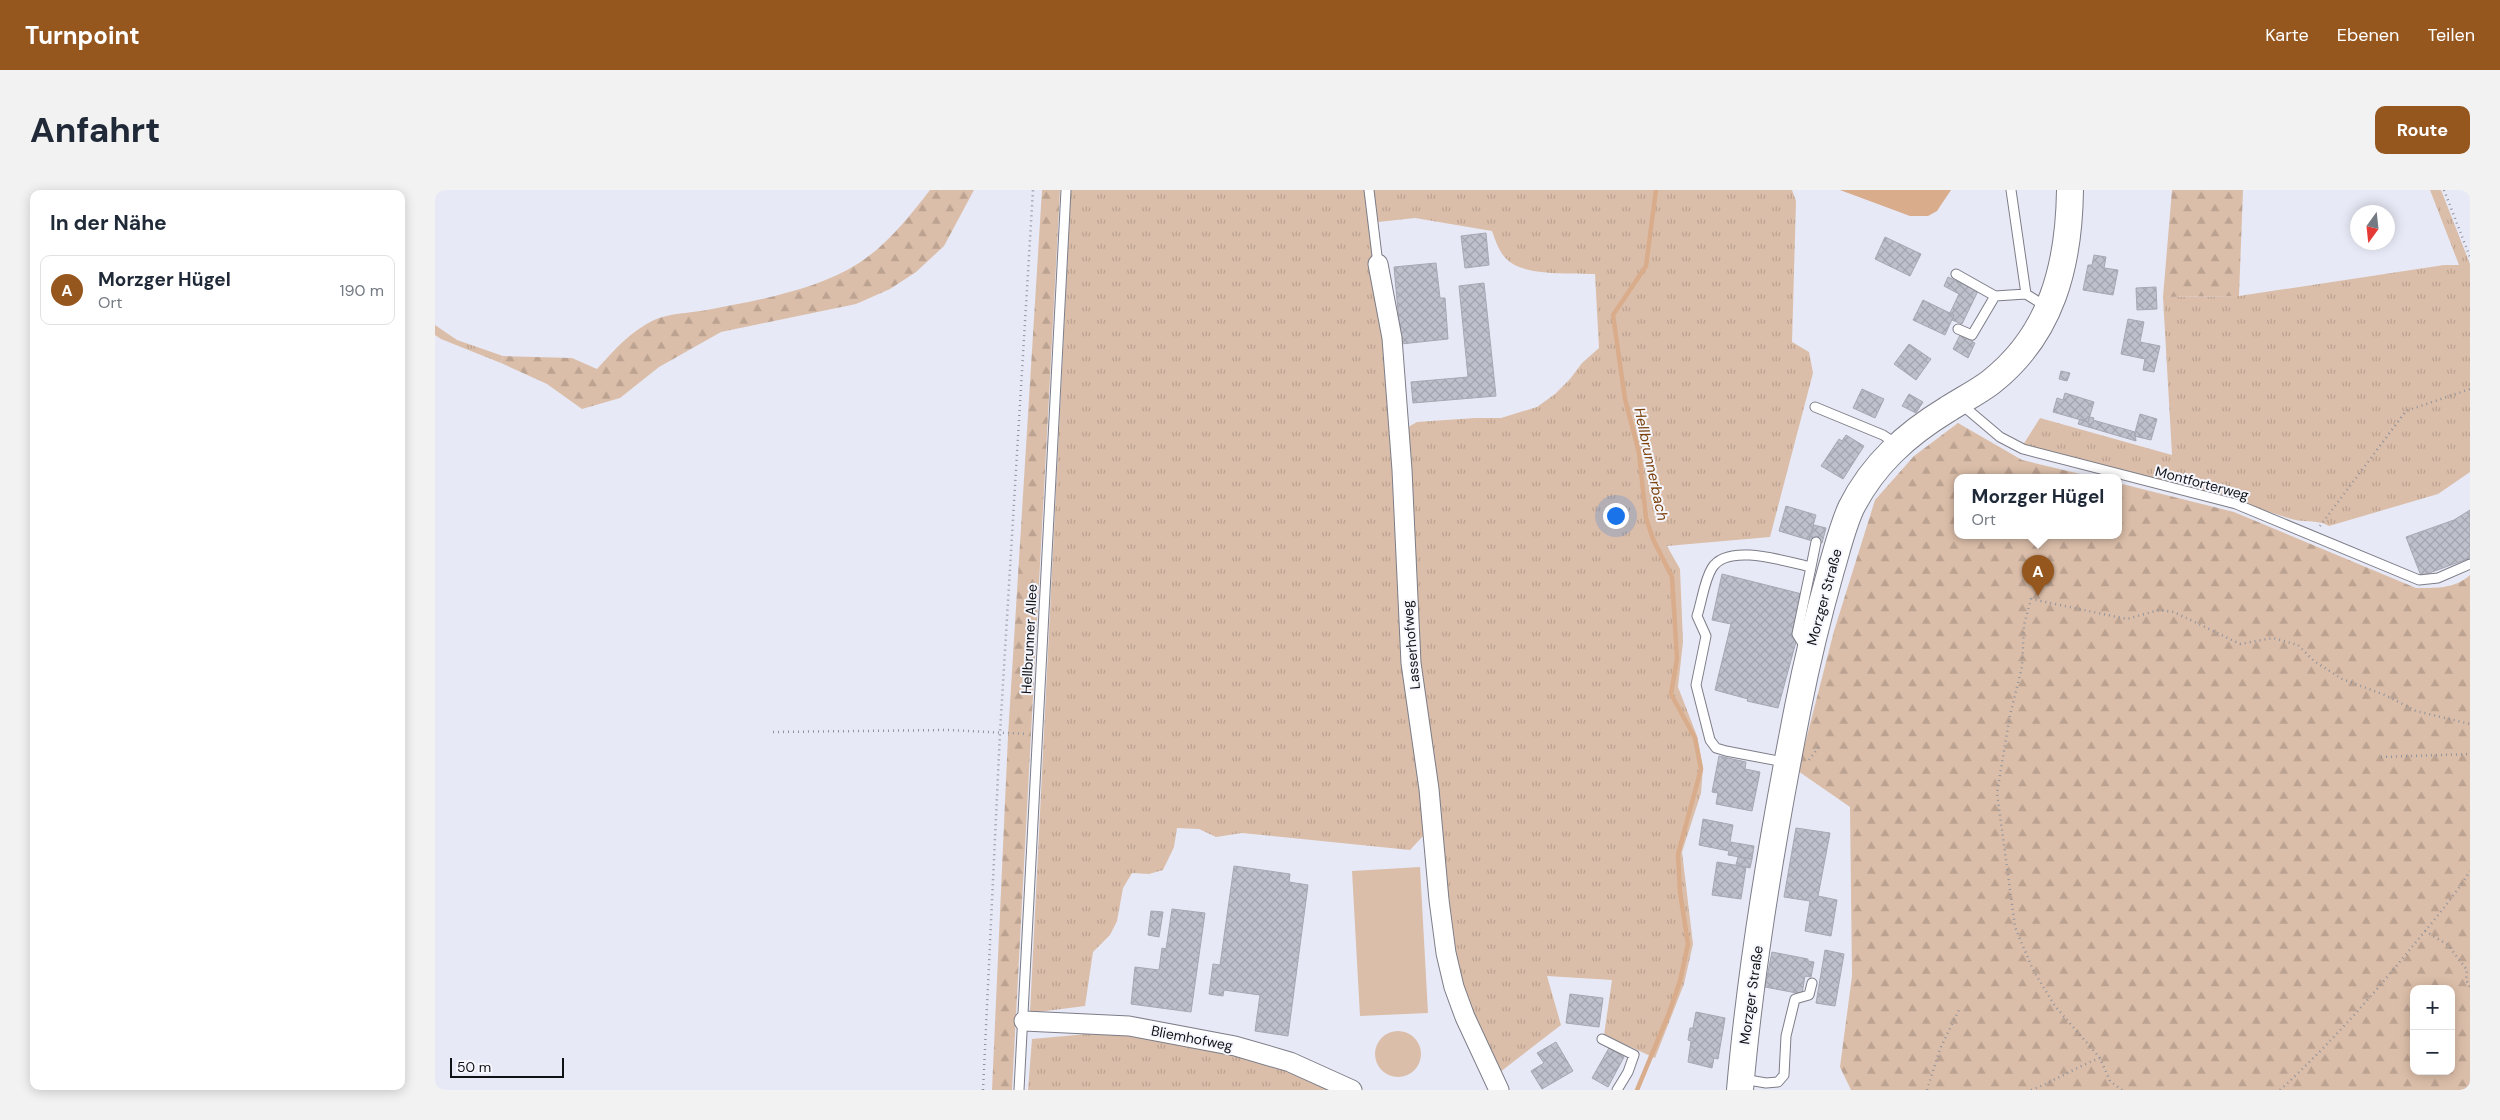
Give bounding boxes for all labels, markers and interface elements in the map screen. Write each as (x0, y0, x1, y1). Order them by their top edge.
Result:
text: Turnpoint (25, 20, 140, 51)
text: Karte (2265, 23, 2309, 47)
text: Ebenen (2337, 23, 2399, 47)
text: Teilen (2427, 23, 2475, 47)
button: Route (2375, 106, 2470, 154)
text: Anfahrt (30, 107, 160, 153)
north arrow (2350, 205, 2395, 250)
text: In der Nähe (50, 209, 167, 237)
text: Morzger Hügel (98, 267, 231, 292)
text: A (61, 280, 73, 301)
text: 190 m (340, 280, 384, 301)
text: Ort (98, 292, 123, 313)
water label: Hellbrunnerbach (1629, 406, 1673, 523)
street label: Montforterweg (2153, 462, 2251, 504)
popup (1954, 474, 2122, 539)
text: Morzger Hügel (1972, 484, 2104, 509)
your location (1603, 503, 1629, 529)
text: Ort (1972, 509, 1996, 530)
street label: Morzger Straße (1802, 547, 1846, 647)
pin: A (2022, 555, 2054, 596)
street label: Hellbrunner Allee (1017, 584, 1041, 694)
street label: Lasserhofweg (1398, 599, 1424, 690)
street label: Morzger Straße (1735, 944, 1767, 1046)
map controls (2410, 985, 2455, 1075)
button: + (2410, 985, 2455, 1030)
street label: Bliemhofweg (1150, 1021, 1234, 1055)
button: − (2410, 1030, 2455, 1075)
scale bar (450, 1055, 564, 1078)
text: 50 m (457, 1058, 491, 1076)

